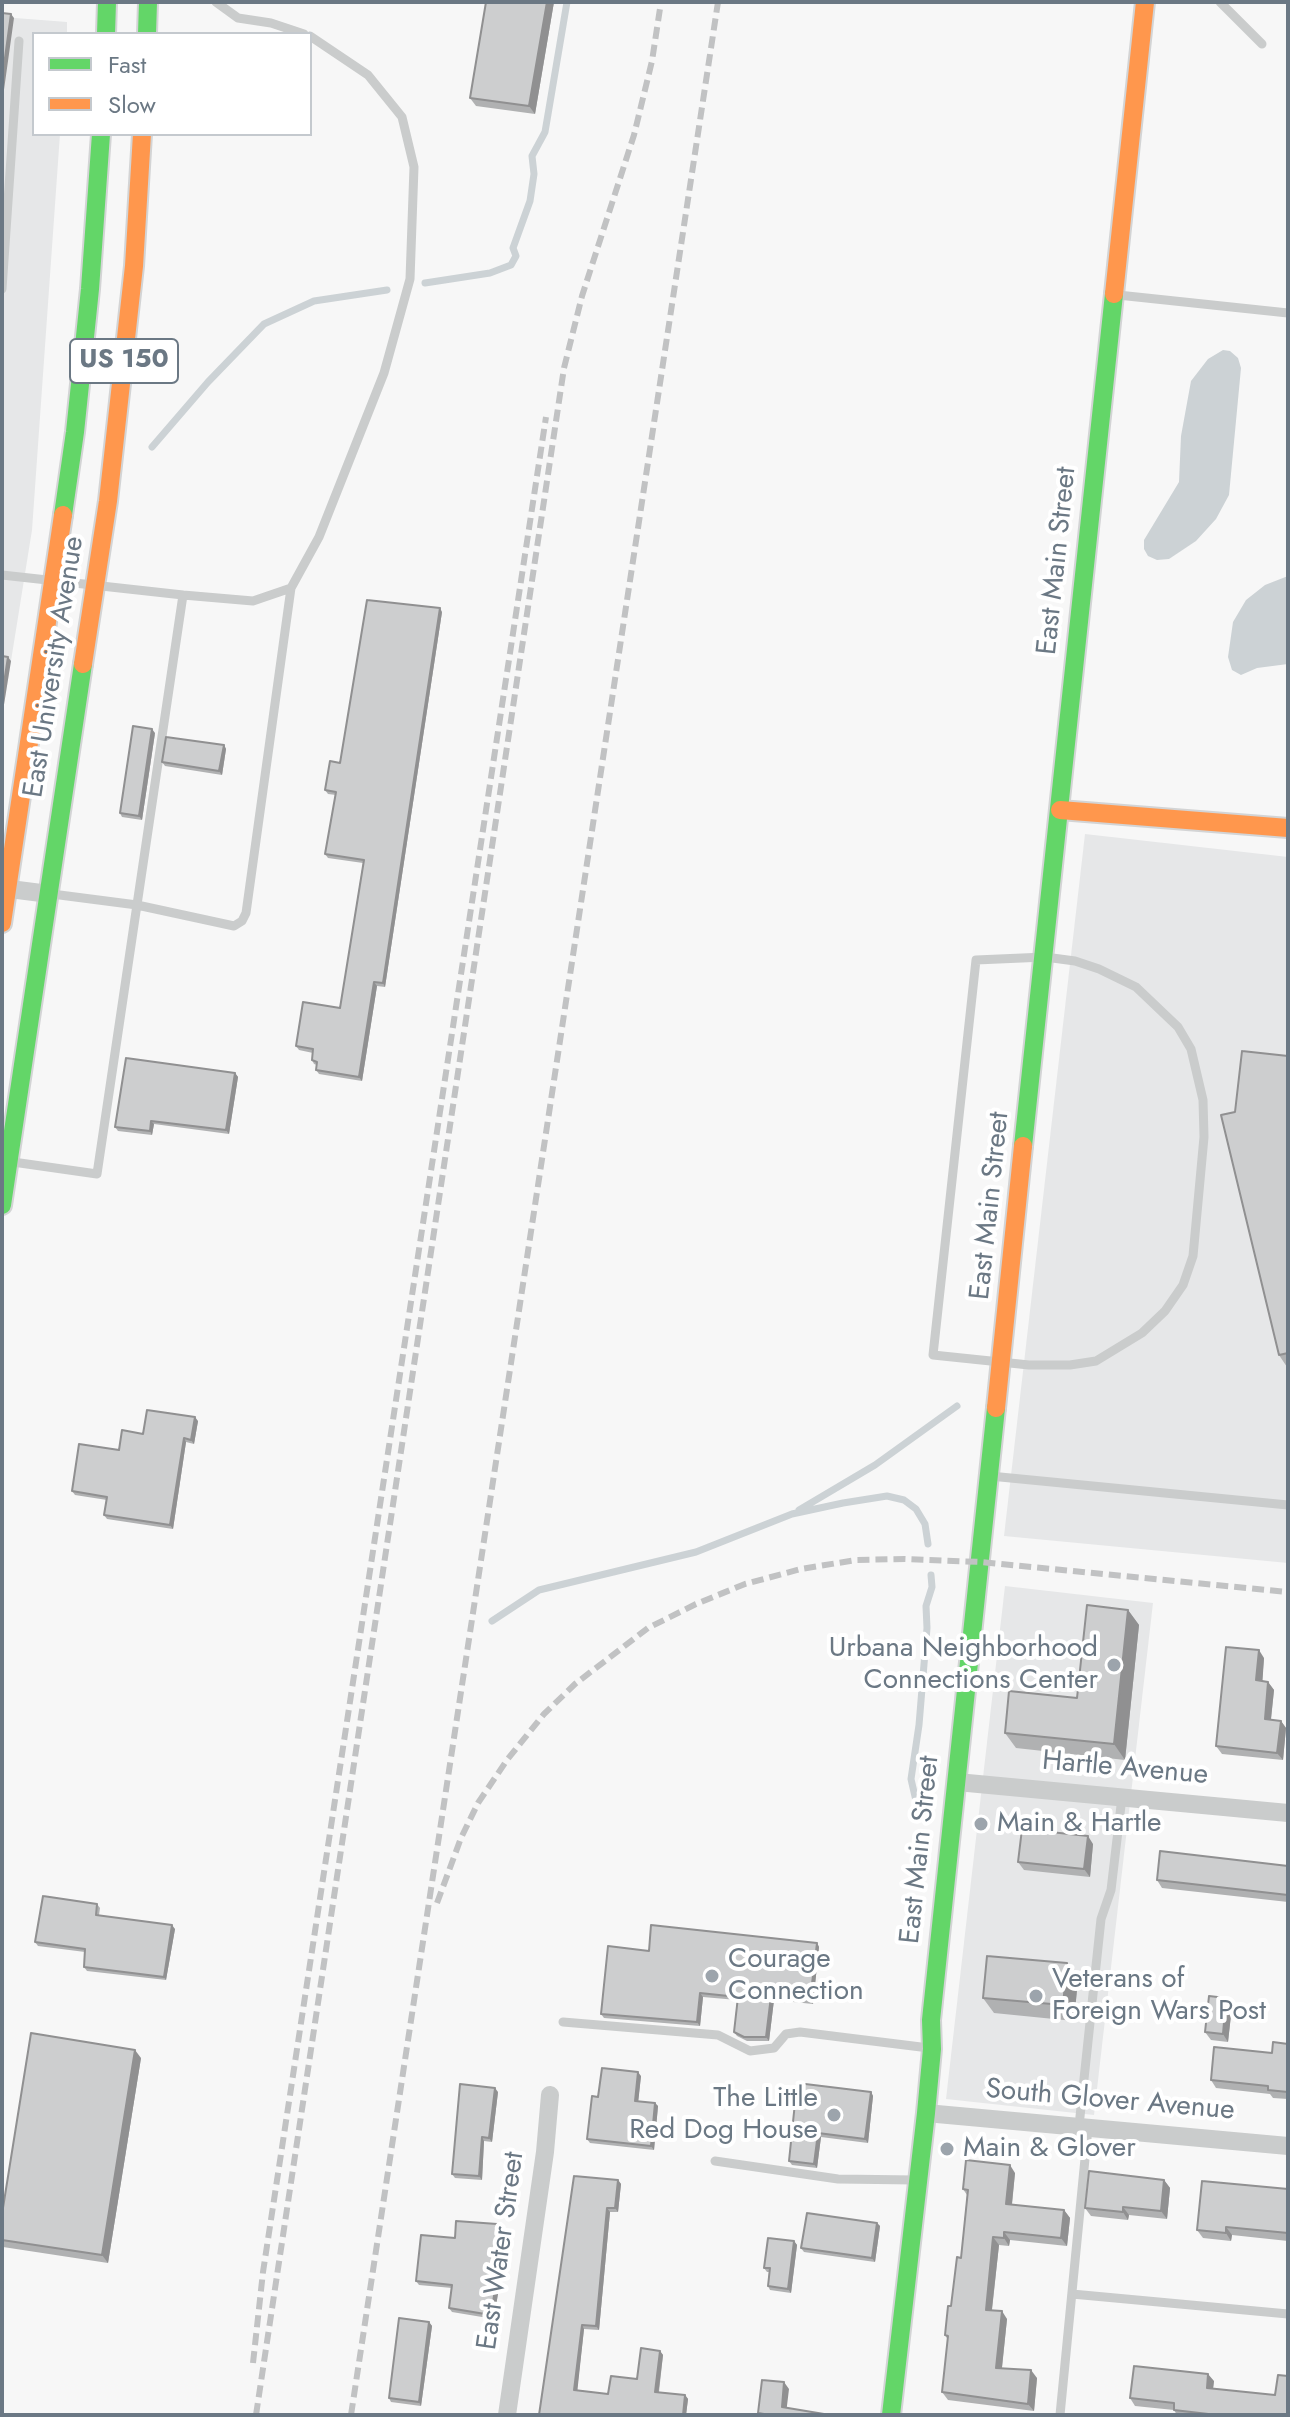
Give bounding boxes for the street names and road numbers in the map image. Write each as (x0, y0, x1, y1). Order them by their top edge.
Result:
road number: US 150 (70, 339, 178, 383)
street label: East Main Street (1031, 465, 1085, 657)
street label: East University Avenue (18, 534, 92, 800)
street label: East Main Street (964, 1110, 1018, 1302)
street label: Hartle Avenue (1041, 1745, 1209, 1793)
street label: East Main Street (894, 1754, 948, 1946)
street label: South Glover Avenue (984, 2073, 1236, 2129)
street label: East Water Street (471, 2150, 533, 2352)

